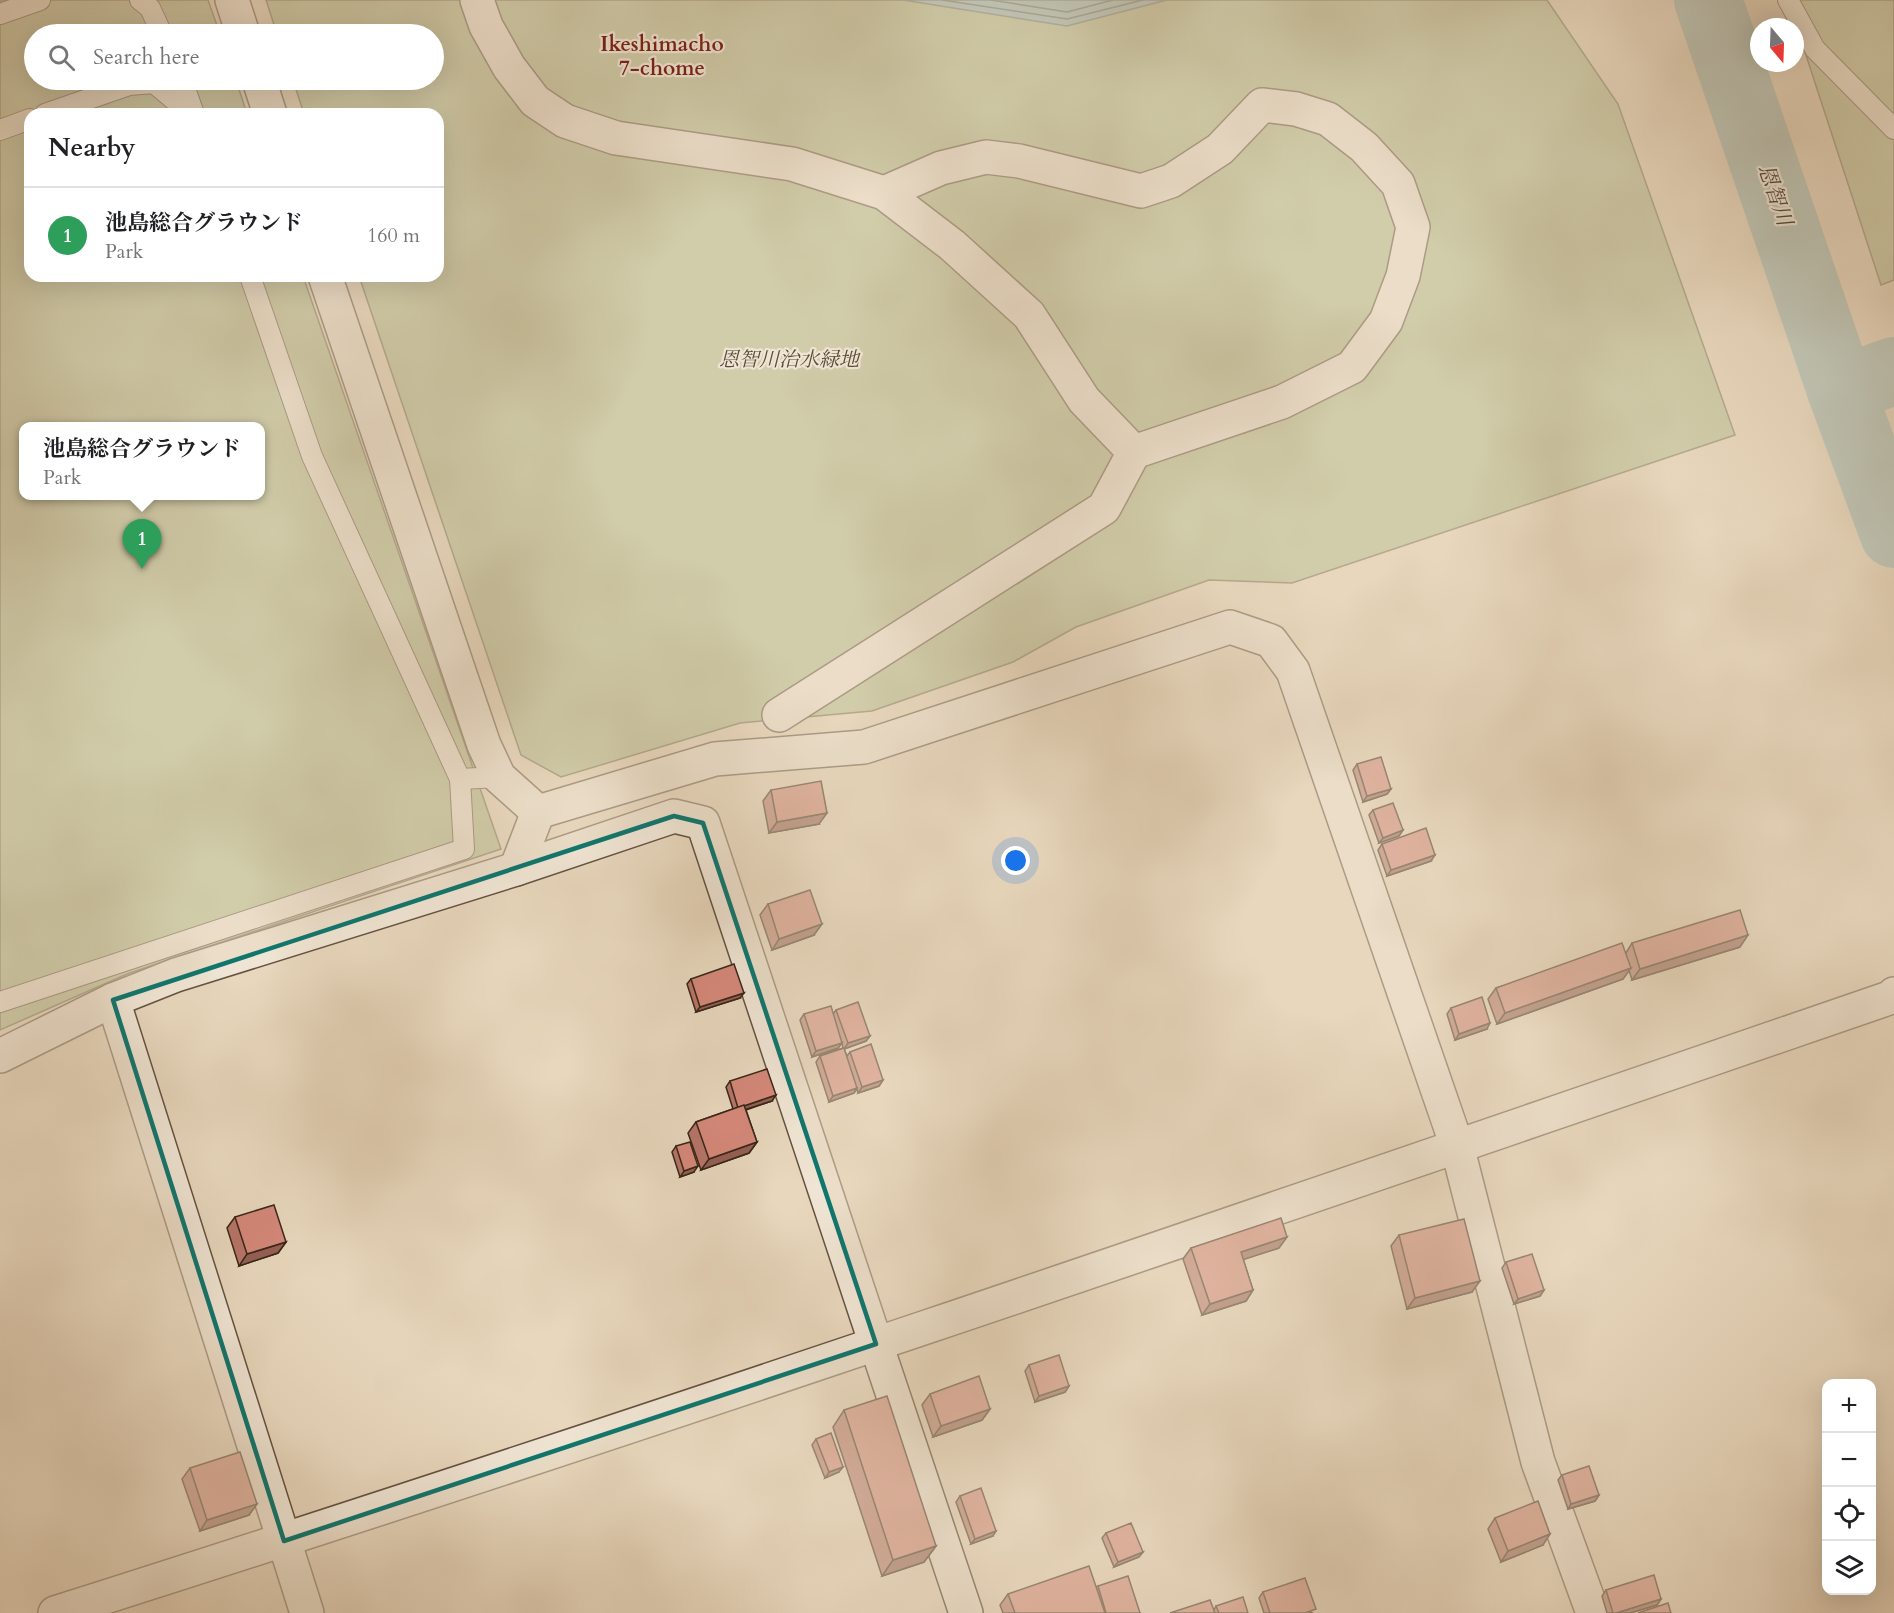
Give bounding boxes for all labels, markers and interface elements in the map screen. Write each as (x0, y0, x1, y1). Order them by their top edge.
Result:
north arrow (1750, 18, 1804, 72)
search box (24, 24, 444, 90)
district label: Ikeshimacho 7-chome (600, 30, 724, 83)
icon: search (45, 41, 78, 74)
text: Search here (93, 42, 200, 72)
text: Nearby (48, 130, 136, 165)
water label: 恩智川 (1751, 160, 1800, 231)
text: 池島総合グラウンド (105, 208, 303, 238)
text: 1 (62, 222, 73, 249)
text: 160 m (367, 222, 420, 249)
text: Park (105, 238, 143, 265)
park label: 恩智川治水緑地 (719, 346, 861, 373)
popup (19, 422, 265, 500)
text: 池島総合グラウンド (43, 434, 241, 464)
text: Park (43, 464, 81, 491)
pin: 1 (122, 520, 162, 569)
your location (1001, 846, 1030, 875)
map controls (1822, 1379, 1876, 1595)
button: + (1822, 1379, 1876, 1433)
button: − (1822, 1433, 1876, 1487)
button: locate (1822, 1487, 1876, 1541)
button: layers (1822, 1541, 1876, 1595)

